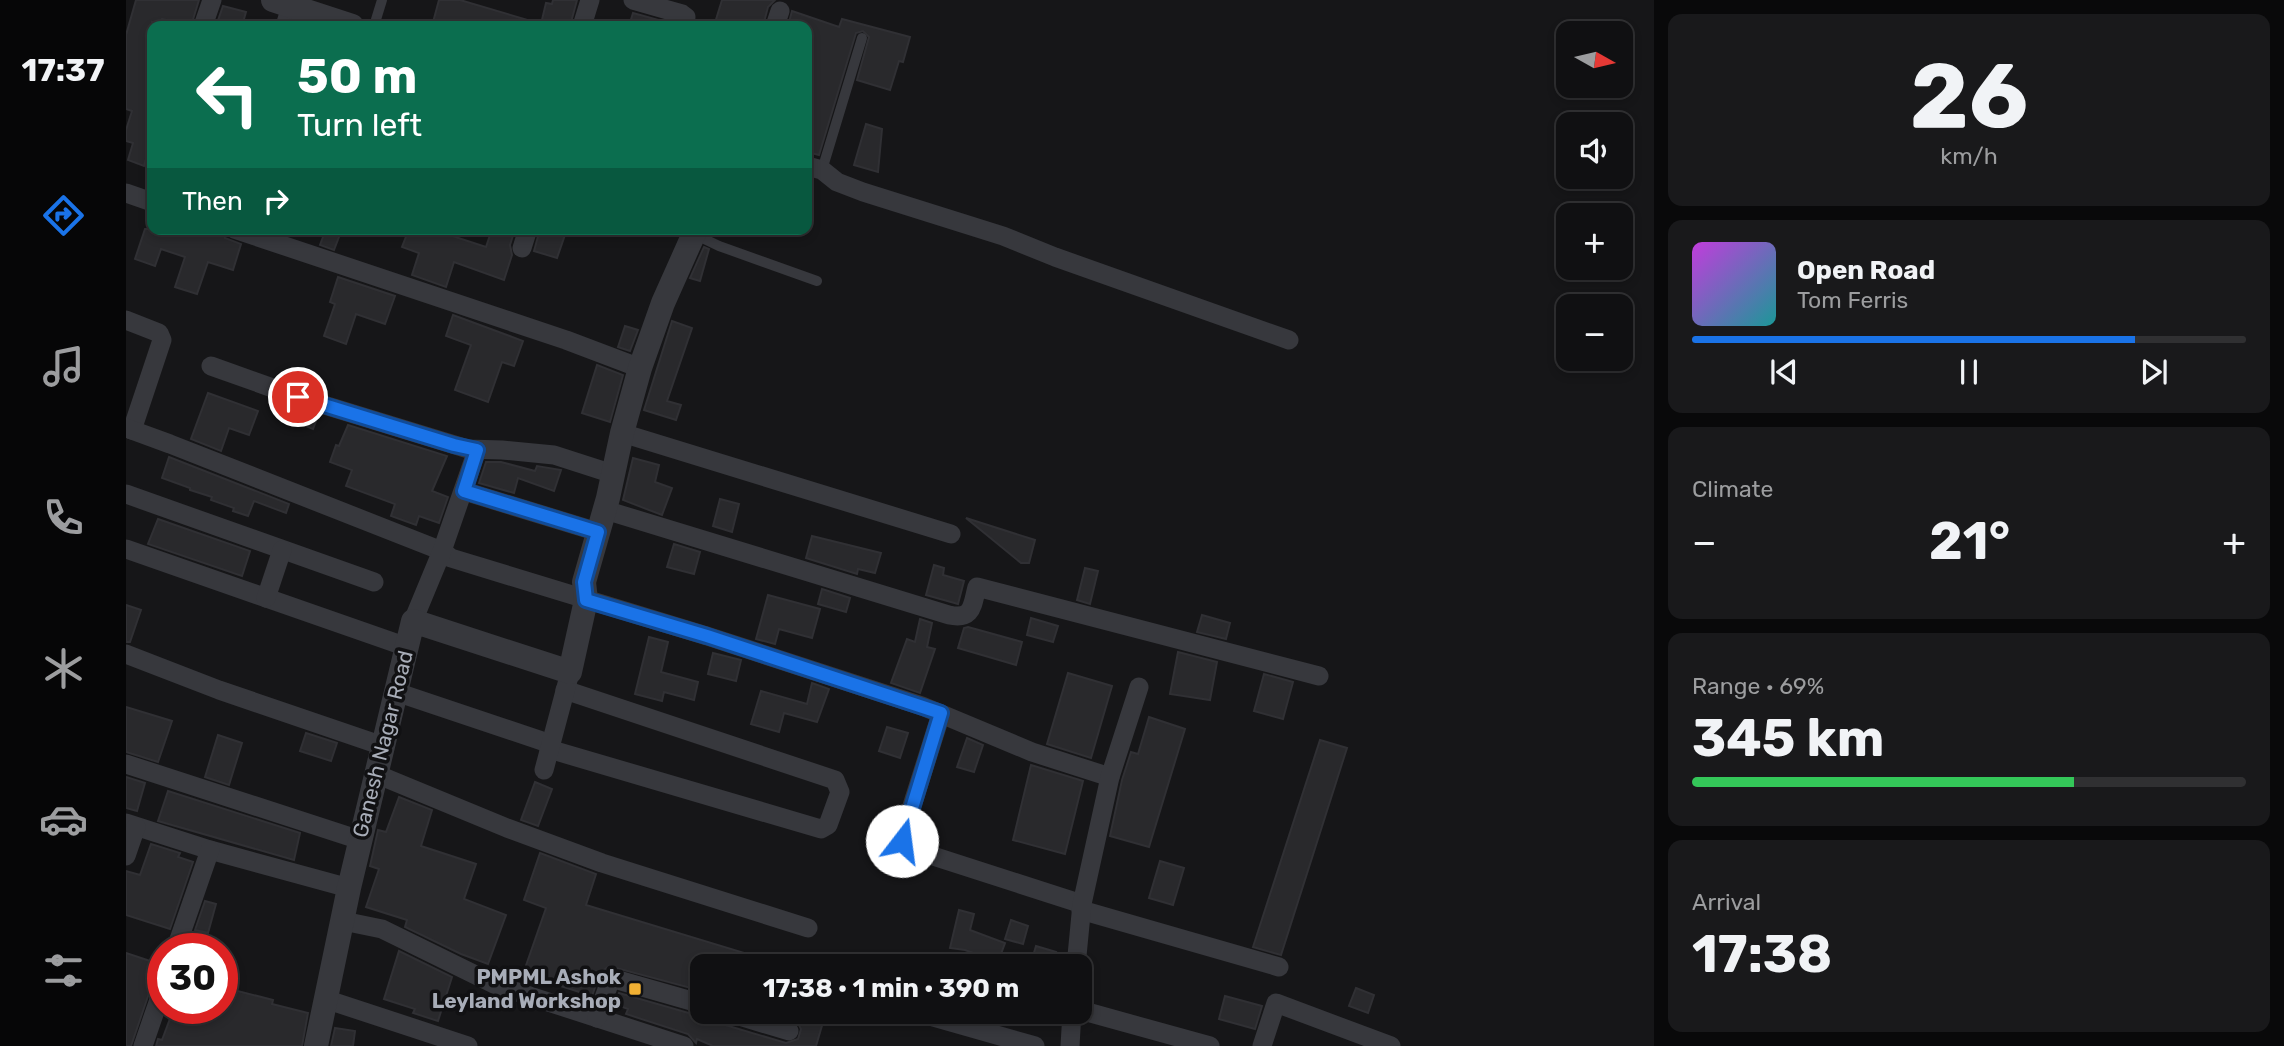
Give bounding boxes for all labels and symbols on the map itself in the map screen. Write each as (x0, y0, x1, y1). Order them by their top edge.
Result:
north arrow (1556, 21, 1633, 98)
pin (268, 367, 328, 427)
street label: Ganesh Nagar Road (347, 648, 418, 840)
position arrow (865, 804, 939, 878)
speed limit sign: 30 (147, 933, 238, 1024)
place label: PMPML Ashok Leyland Workshop (432, 964, 622, 1013)
marker: PMPML Ashok Leyland Workshop (627, 981, 643, 997)

